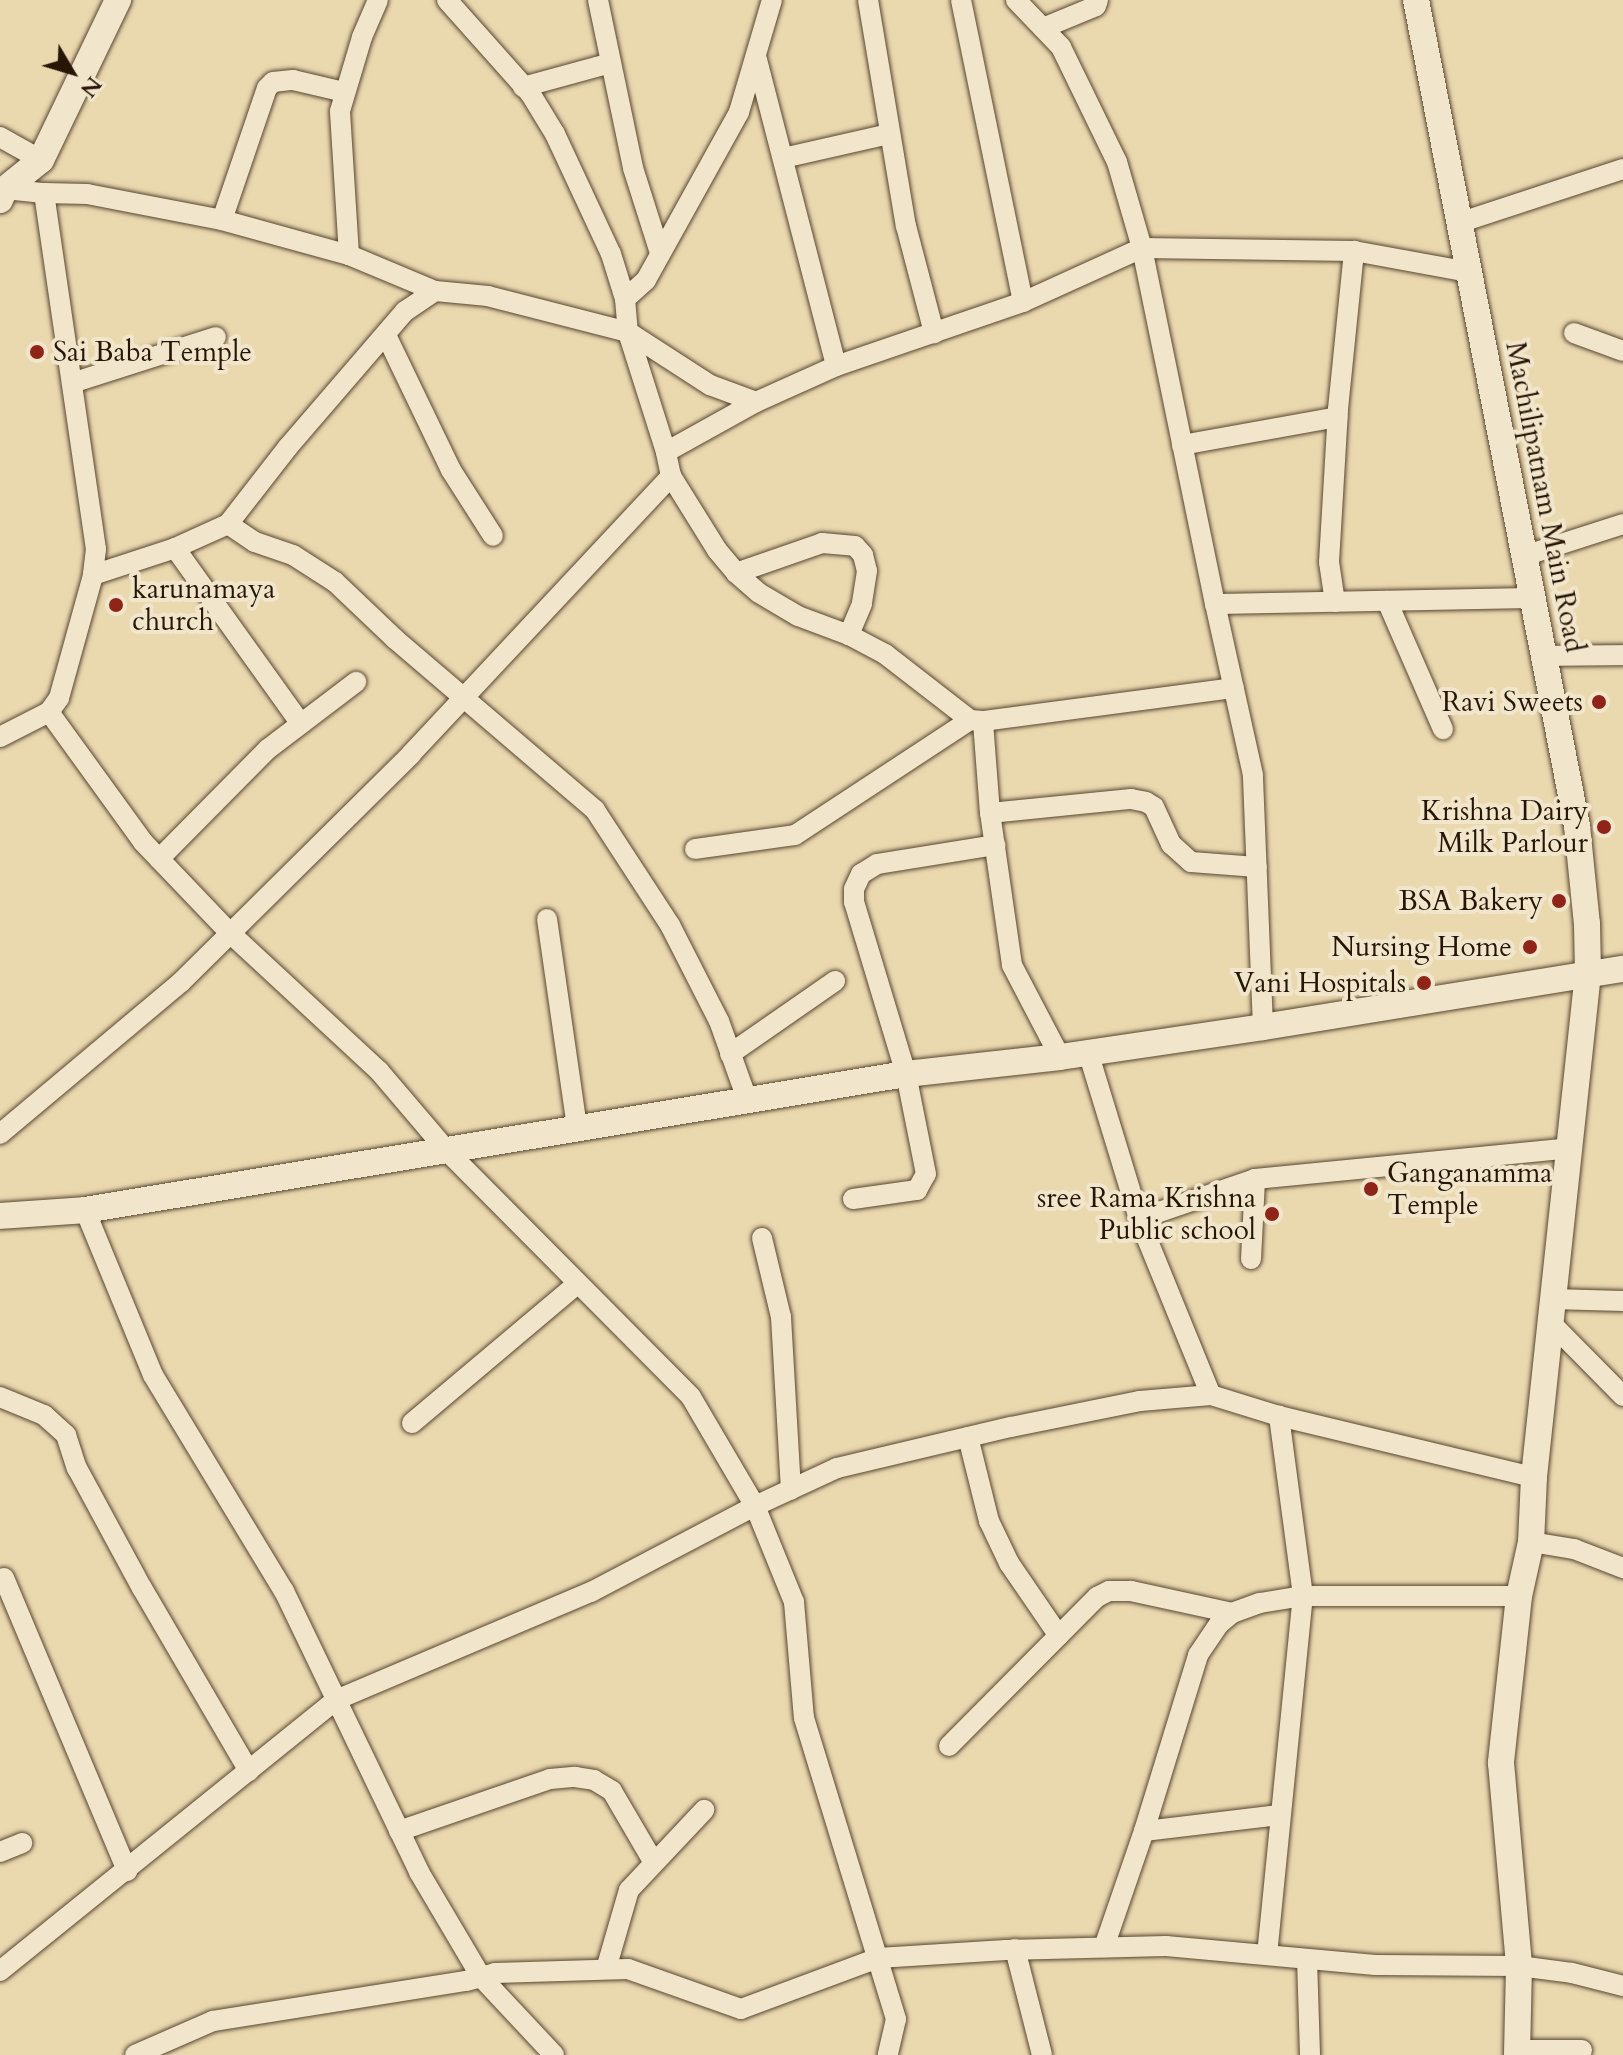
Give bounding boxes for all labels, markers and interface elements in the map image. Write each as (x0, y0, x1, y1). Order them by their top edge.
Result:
north arrow (32, 32, 112, 112)
text: N (73, 70, 109, 104)
place label: Sai Baba Temple (53, 335, 252, 369)
street label: Machilipatnam Main Road (1498, 339, 1592, 655)
marker: Sai Baba Temple (28, 343, 46, 361)
place label: karunamaya church (132, 572, 275, 638)
marker: karunamaya church (107, 596, 125, 614)
place label: Ravi Sweets (1442, 685, 1583, 719)
marker: Ravi Sweets (1590, 693, 1608, 711)
place label: Krishna Dairy Milk Parlour (1421, 794, 1588, 860)
marker: Krishna Dairy Milk Parlour (1595, 818, 1613, 836)
place label: BSA Bakery (1399, 884, 1543, 918)
marker: BSA Bakery (1550, 892, 1568, 910)
place label: Nursing Home (1331, 930, 1512, 964)
marker: Nursing Home (1519, 936, 1541, 958)
place label: Vani Hospitals (1234, 966, 1406, 1000)
marker: Vani Hospitals (1413, 972, 1435, 994)
place label: Ganganamma Temple (1387, 1156, 1552, 1222)
marker: Ganganamma Temple (1362, 1180, 1380, 1198)
place label: sree Rama Krishna Public school (1037, 1181, 1256, 1247)
marker: sree Rama Krishna Public school (1263, 1205, 1281, 1223)

